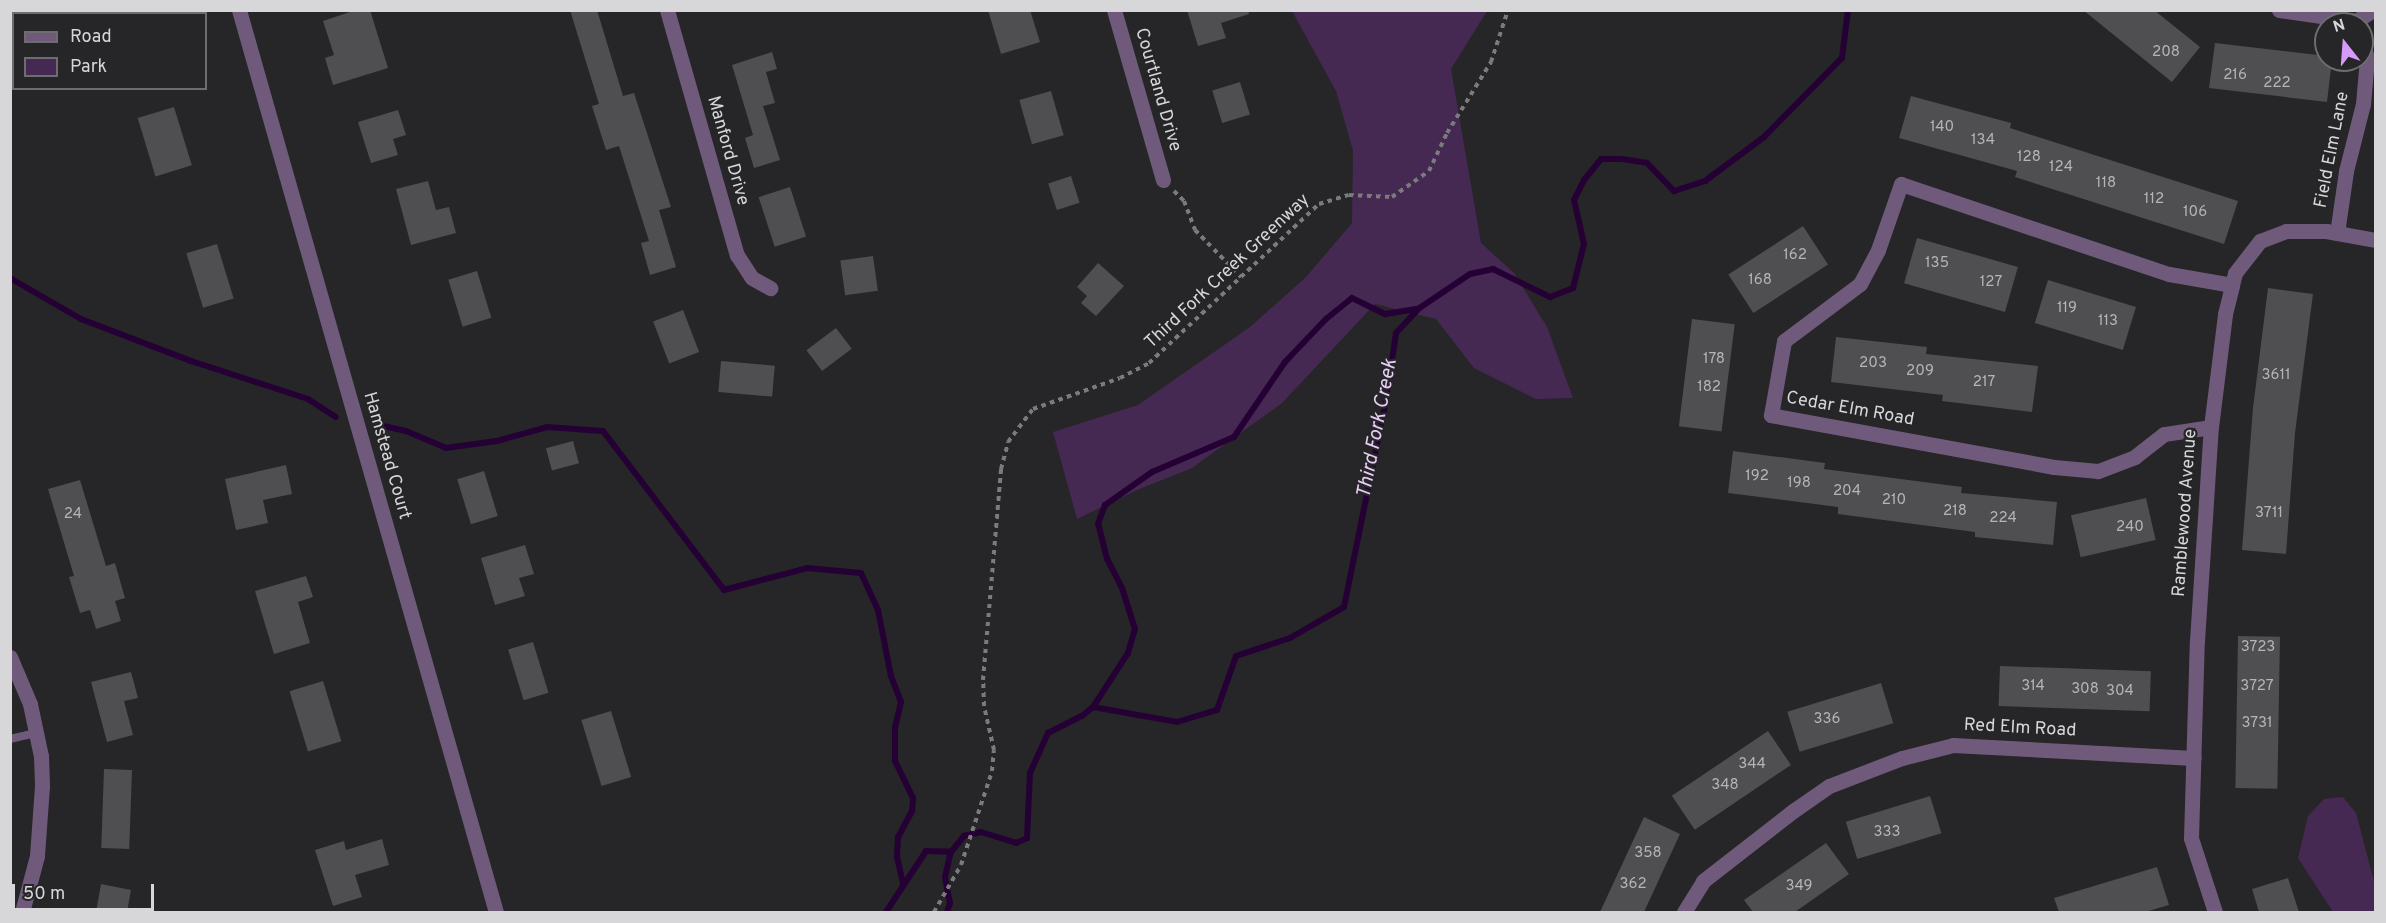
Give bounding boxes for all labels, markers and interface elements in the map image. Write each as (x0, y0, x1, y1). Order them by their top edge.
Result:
legend (12, 12, 207, 90)
north arrow (2314, 12, 2374, 72)
text: N (2331, 15, 2348, 38)
text: Road (70, 26, 112, 49)
street label: Courtland Drive (1129, 26, 1185, 154)
house number: 208 (2152, 44, 2180, 62)
text: Park (70, 56, 107, 79)
house number: 216 (2223, 67, 2247, 85)
house number: 222 (2263, 75, 2291, 93)
street label: Field Elm Lane (2311, 90, 2355, 210)
street label: Manford Drive (701, 94, 753, 208)
house number: 140 (1930, 119, 1954, 137)
house number: 134 (1971, 132, 1995, 150)
house number: 128 (2017, 149, 2041, 167)
house number: 124 (2049, 159, 2073, 177)
house number: 118 (2096, 175, 2116, 193)
street label: Third Fork Creek Greenway (1141, 190, 1315, 354)
house number: 112 (2144, 191, 2164, 209)
house number: 106 (2183, 204, 2207, 222)
house number: 162 (1783, 247, 1807, 265)
house number: 135 (1925, 255, 1949, 273)
house number: 168 (1748, 272, 1772, 290)
house number: 127 (1980, 274, 2002, 292)
house number: 119 (2057, 300, 2077, 318)
house number: 113 (2098, 313, 2118, 331)
house number: 178 (1703, 351, 1725, 369)
house number: 203 (1859, 355, 1887, 373)
water label: Third Fork Creek (1353, 357, 1403, 501)
house number: 209 (1906, 363, 1934, 381)
house number: 3611 (2261, 367, 2291, 385)
house number: 217 (1973, 374, 1995, 392)
house number: 182 (1697, 379, 1721, 397)
street label: Cedar Elm Road (1784, 388, 1916, 432)
street label: Hamstead Court (357, 390, 415, 522)
street label: Ramblewood Avenue (2169, 428, 2203, 598)
house number: 192 (1745, 468, 1769, 486)
house number: 198 (1787, 475, 1811, 493)
house number: 204 (1833, 483, 1861, 501)
house number: 210 (1882, 492, 1906, 510)
house number: 218 (1943, 503, 1967, 521)
house number: 3711 (2255, 505, 2283, 523)
house number: 24 (64, 506, 82, 524)
house number: 224 (1989, 510, 2017, 528)
house number: 240 (2116, 519, 2144, 537)
house number: 3723 (2241, 639, 2275, 657)
house number: 314 (2021, 678, 2045, 696)
house number: 3727 (2240, 678, 2274, 696)
house number: 308 (2071, 681, 2099, 699)
house number: 304 (2106, 683, 2134, 701)
house number: 336 (1813, 711, 1841, 729)
street label: Red Elm Road (1963, 715, 2077, 743)
house number: 3731 (2241, 715, 2273, 733)
house number: 344 (1738, 756, 1766, 774)
house number: 348 (1711, 777, 1739, 795)
house number: 333 (1873, 824, 1901, 842)
house number: 358 (1634, 845, 1662, 863)
scale bar (15, 872, 158, 910)
house number: 362 (1619, 876, 1647, 894)
house number: 349 (1785, 878, 1813, 896)
text: 50 m (23, 883, 65, 906)

